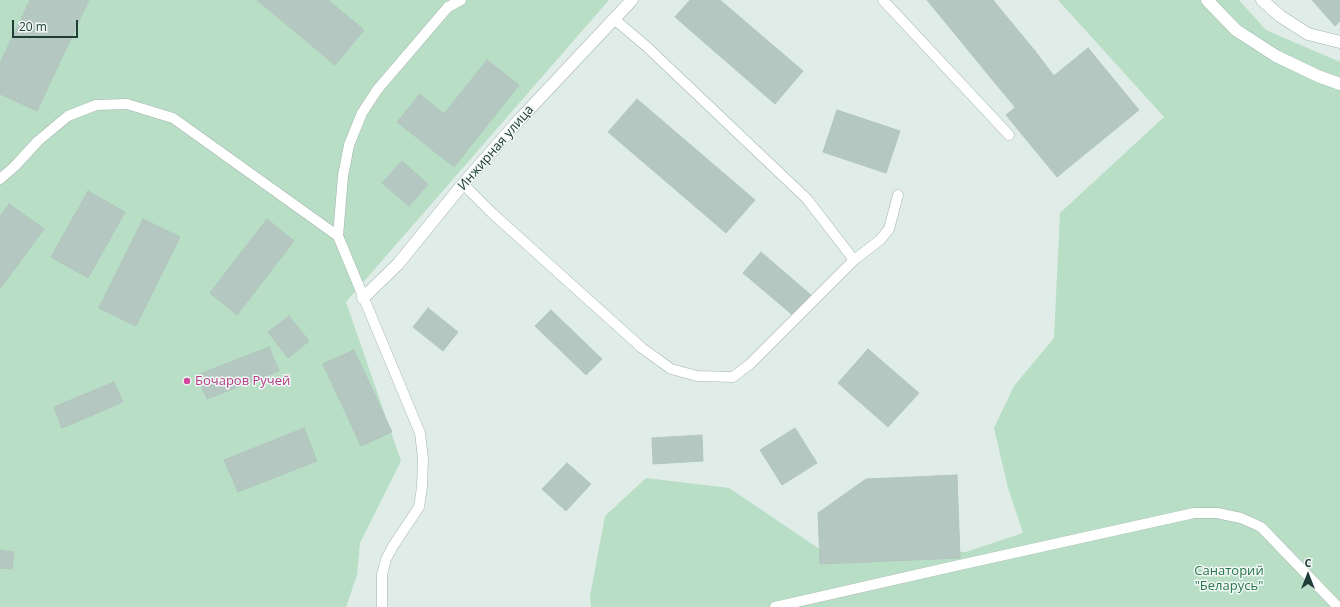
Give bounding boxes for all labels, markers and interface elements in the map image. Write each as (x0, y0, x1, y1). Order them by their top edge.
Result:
scale bar (14, 12, 80, 38)
text: 20 m (19, 18, 47, 35)
street label: Инжирная улица (455, 102, 537, 194)
place label: Бочаров Ручей (195, 373, 290, 389)
marker: Бочаров Ручей (182, 376, 192, 386)
north arrow (1288, 555, 1328, 595)
text: С (1304, 555, 1312, 570)
park label: Санаторий "Беларусь" (1194, 563, 1264, 594)

